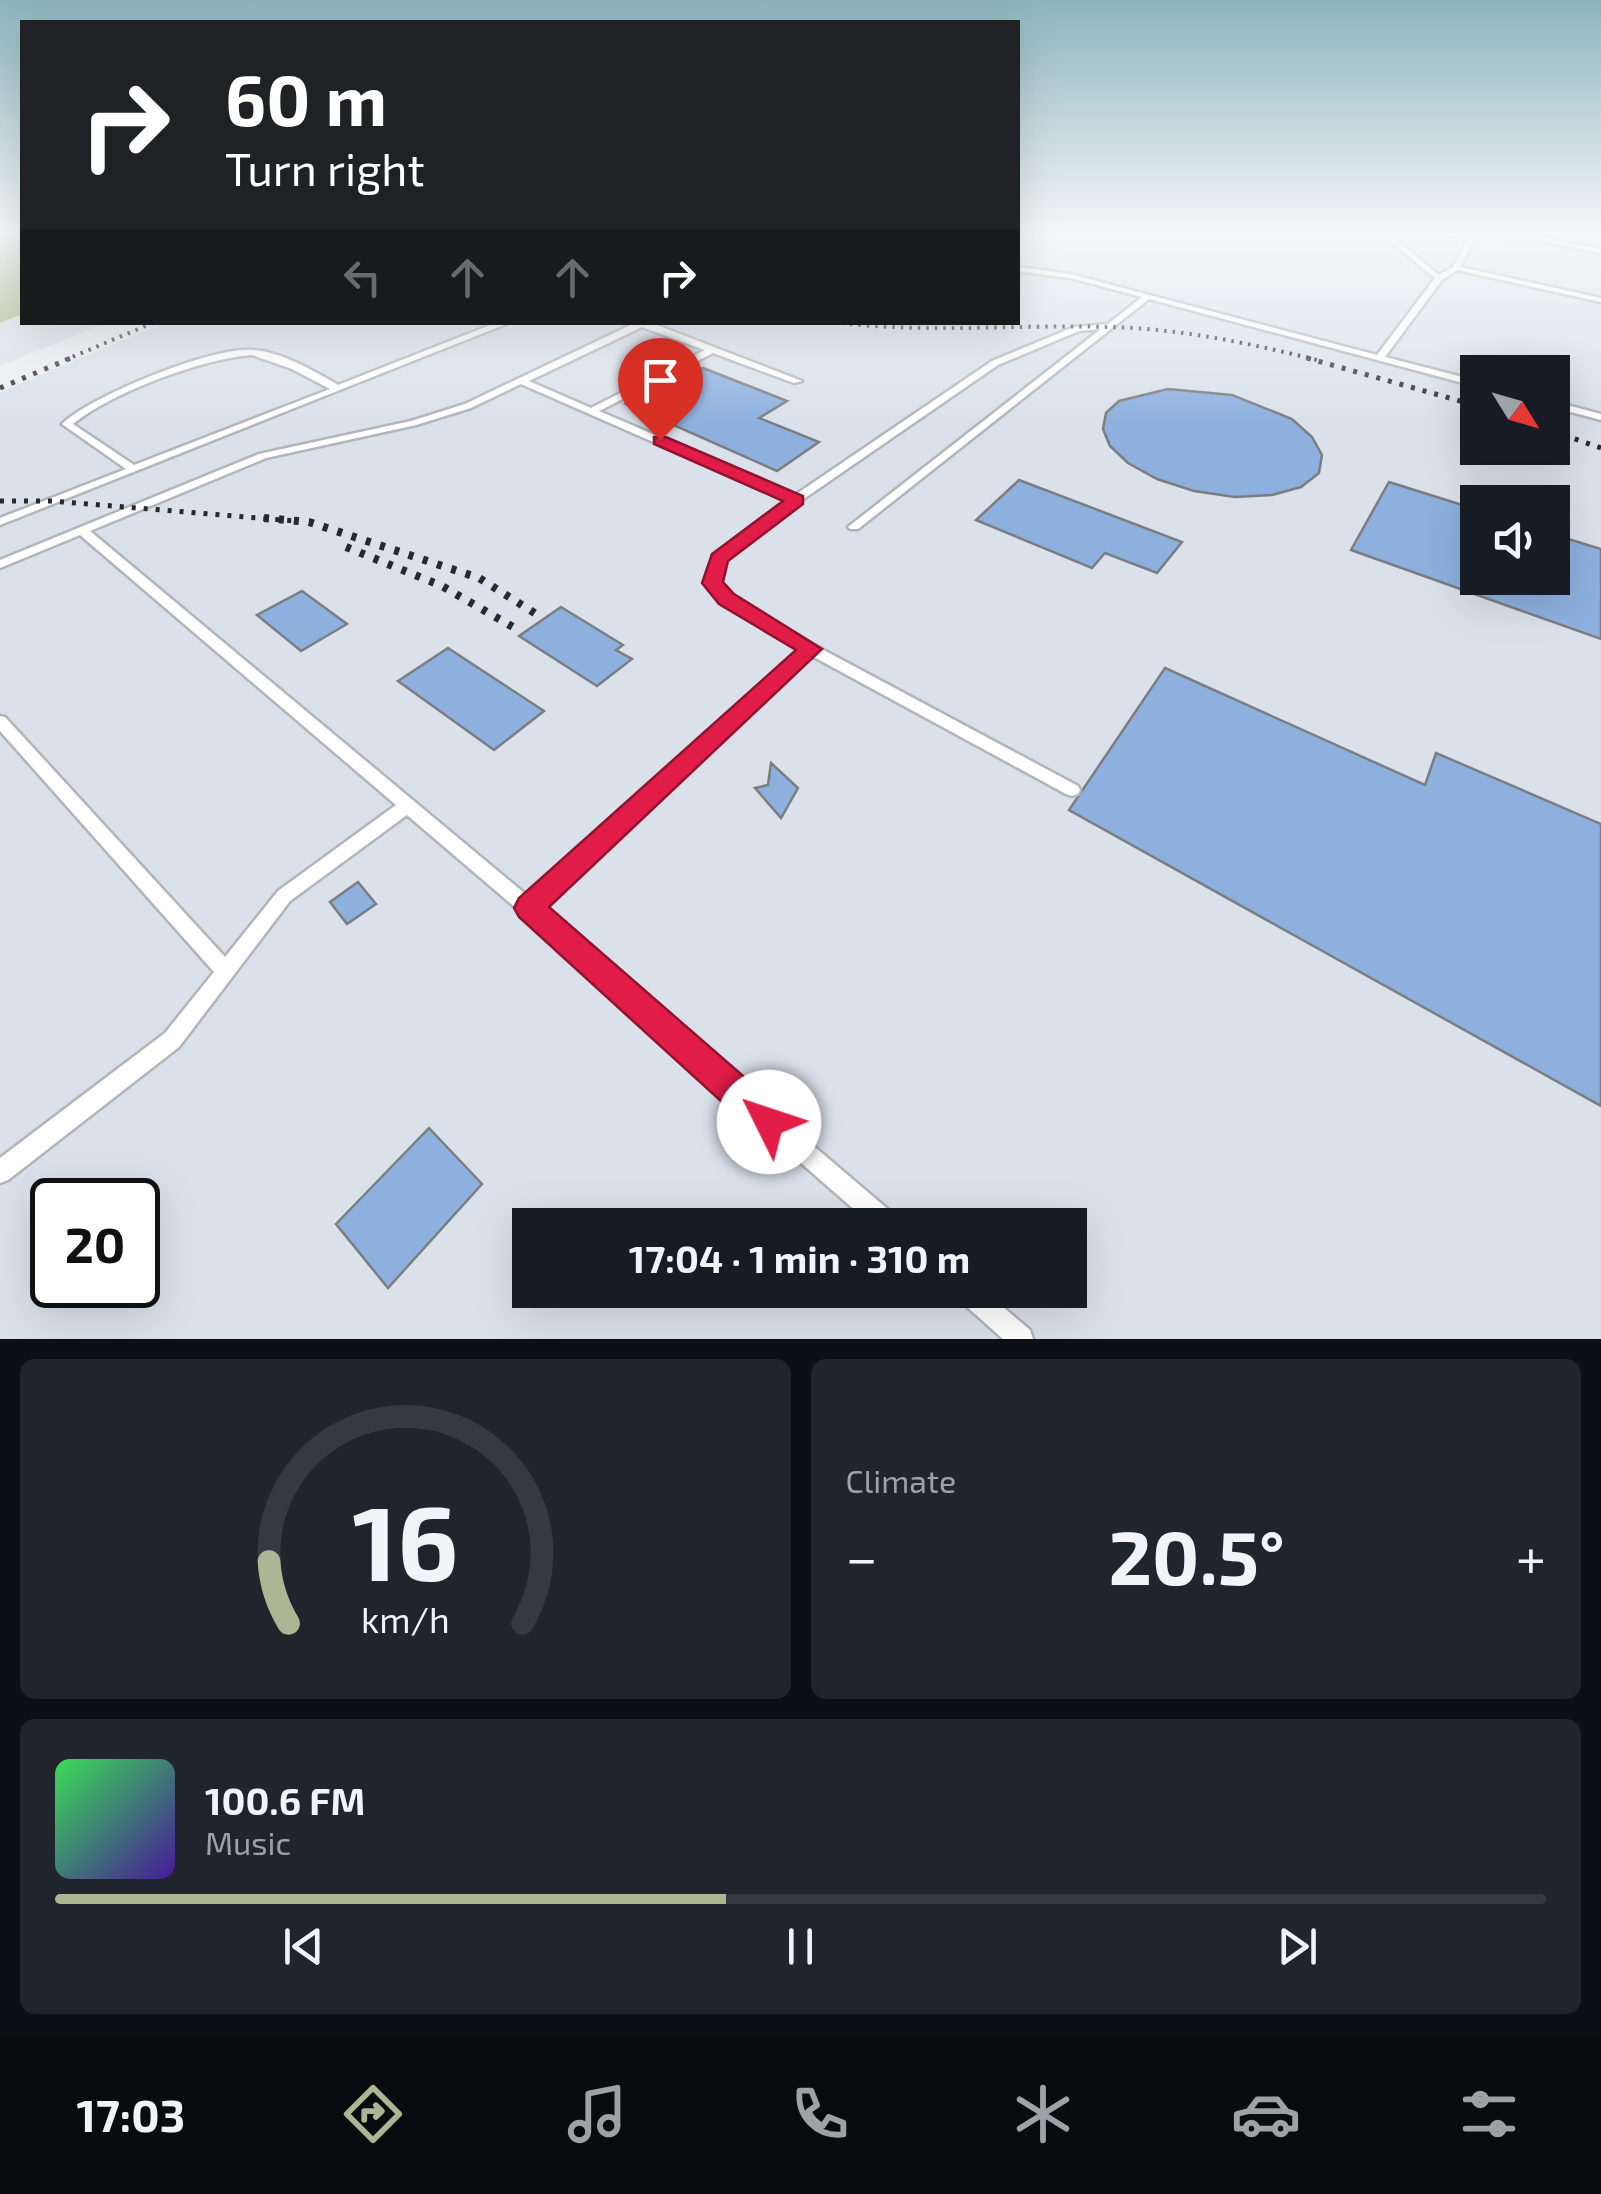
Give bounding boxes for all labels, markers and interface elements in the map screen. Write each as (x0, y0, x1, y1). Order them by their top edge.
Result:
text: 60 m (225, 56, 387, 140)
icon: right (60, 60, 190, 190)
text: Turn right (225, 141, 425, 195)
icon: left (335, 250, 390, 305)
icon: ahead (440, 250, 495, 305)
icon: ahead (545, 250, 600, 305)
icon: right (650, 250, 705, 305)
pin (618, 338, 703, 441)
icon: arrive (633, 353, 688, 408)
north arrow (1460, 355, 1570, 465)
map controls (1460, 355, 1570, 595)
button: sound (1460, 485, 1570, 595)
position arrow (717, 1070, 821, 1174)
speed limit sign: 20 (30, 1178, 160, 1308)
text: 17:04 · 1 min · 310 m (629, 1235, 970, 1281)
text: Climate (846, 1461, 956, 1499)
text: 16 (352, 1477, 458, 1602)
text: 20.5° (1108, 1510, 1285, 1600)
text: − (846, 1523, 878, 1589)
text: + (1516, 1523, 1546, 1589)
text: km/h (361, 1597, 450, 1640)
text: 100.6 FM (205, 1777, 365, 1823)
text: Music (205, 1823, 291, 1861)
icon: previous (276, 1919, 331, 1974)
icon: pause (773, 1919, 828, 1974)
icon: next (1270, 1919, 1325, 1974)
icon: directions (338, 2079, 408, 2149)
icon: music (562, 2079, 632, 2149)
icon: phone (785, 2079, 855, 2149)
icon: climate (1008, 2079, 1078, 2149)
icon: car (1231, 2079, 1301, 2149)
icon: filters (1454, 2079, 1524, 2149)
text: 17:03 (77, 2087, 185, 2141)

